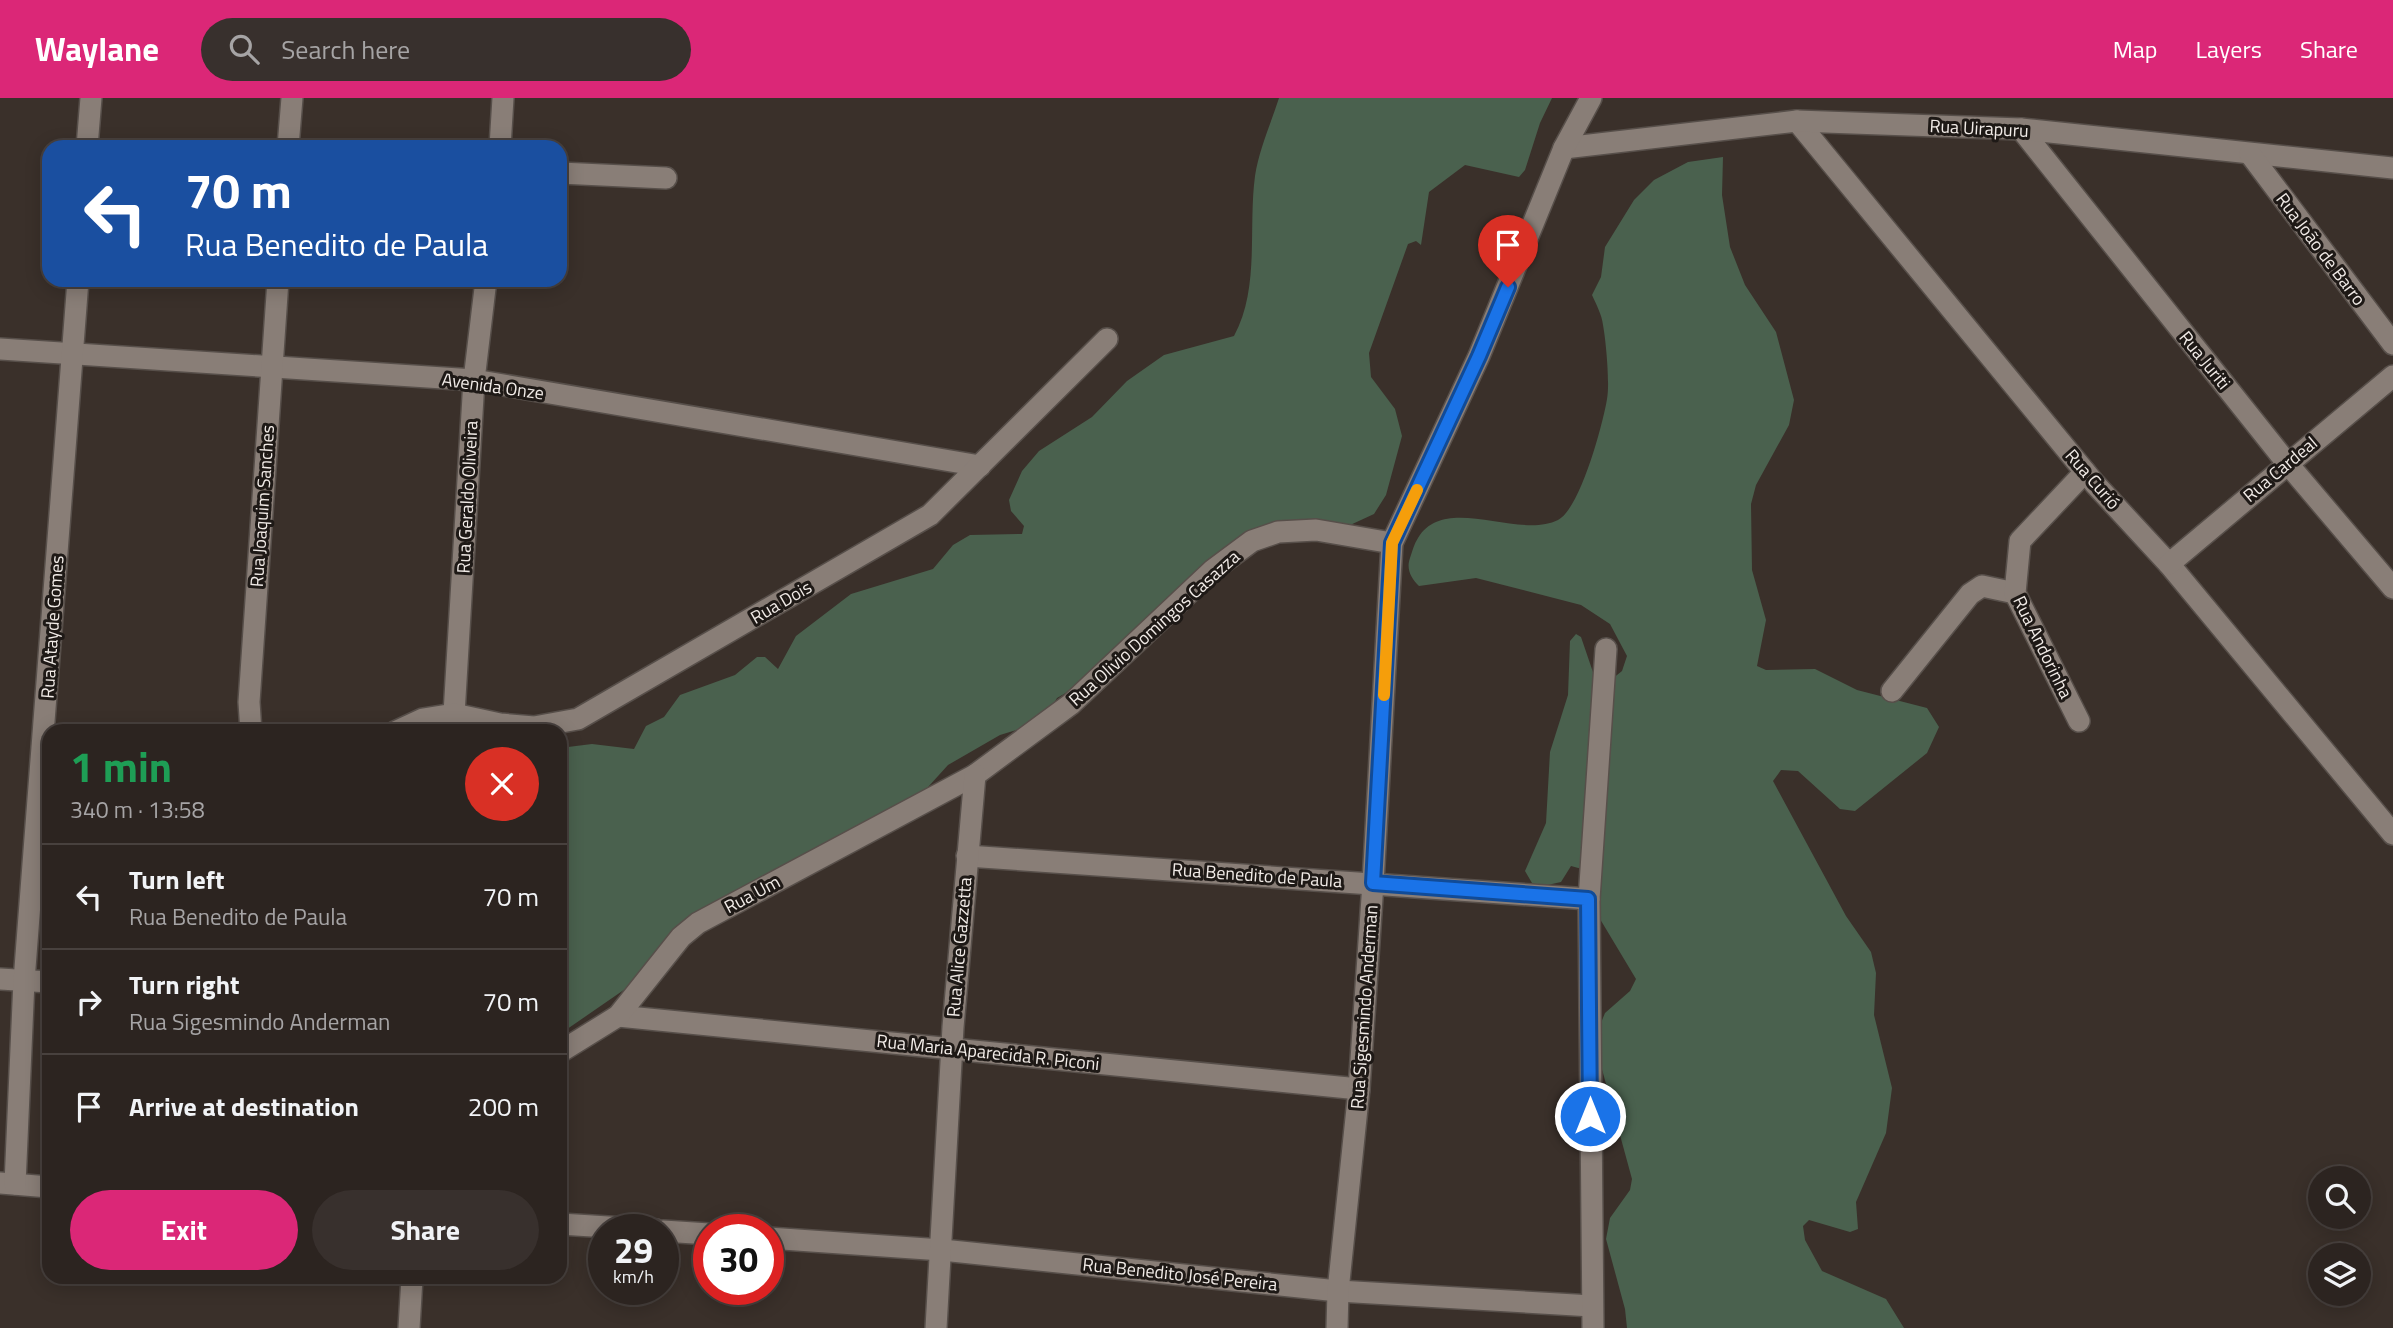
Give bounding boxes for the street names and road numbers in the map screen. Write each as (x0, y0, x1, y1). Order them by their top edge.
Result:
street label: Rua Uirapuru (1929, 112, 2029, 144)
street label: Rua João de Barro (2270, 187, 2372, 311)
street label: Rua Juriti (2173, 325, 2237, 395)
street label: Avenida Onze (440, 365, 546, 407)
street label: Rua Geraldo Oliveira (450, 420, 484, 574)
street label: Rua Joaquim Sanches (243, 424, 281, 588)
street label: Rua Cardeal (2237, 430, 2323, 508)
street label: Rua Curió (2059, 443, 2127, 515)
street label: Rua Olivio Domingos Casazza (1062, 544, 1246, 712)
street label: Rua Atayde Gomes (34, 554, 70, 700)
street label: Rua Dois (745, 574, 817, 630)
street label: Rua Andorinha (2006, 591, 2080, 703)
street label: Rua Benedito de Paula (1171, 856, 1343, 894)
street label: Rua Um (719, 868, 785, 920)
street label: Rua Alice Gazzetta (939, 876, 979, 1018)
street label: Rua Sigesmindo Anderman (1343, 904, 1385, 1110)
street label: Rua Maria Aparecida R. Piconi (875, 1027, 1101, 1077)
street label: Rua Benedito José Pereira (1081, 1250, 1279, 1298)

